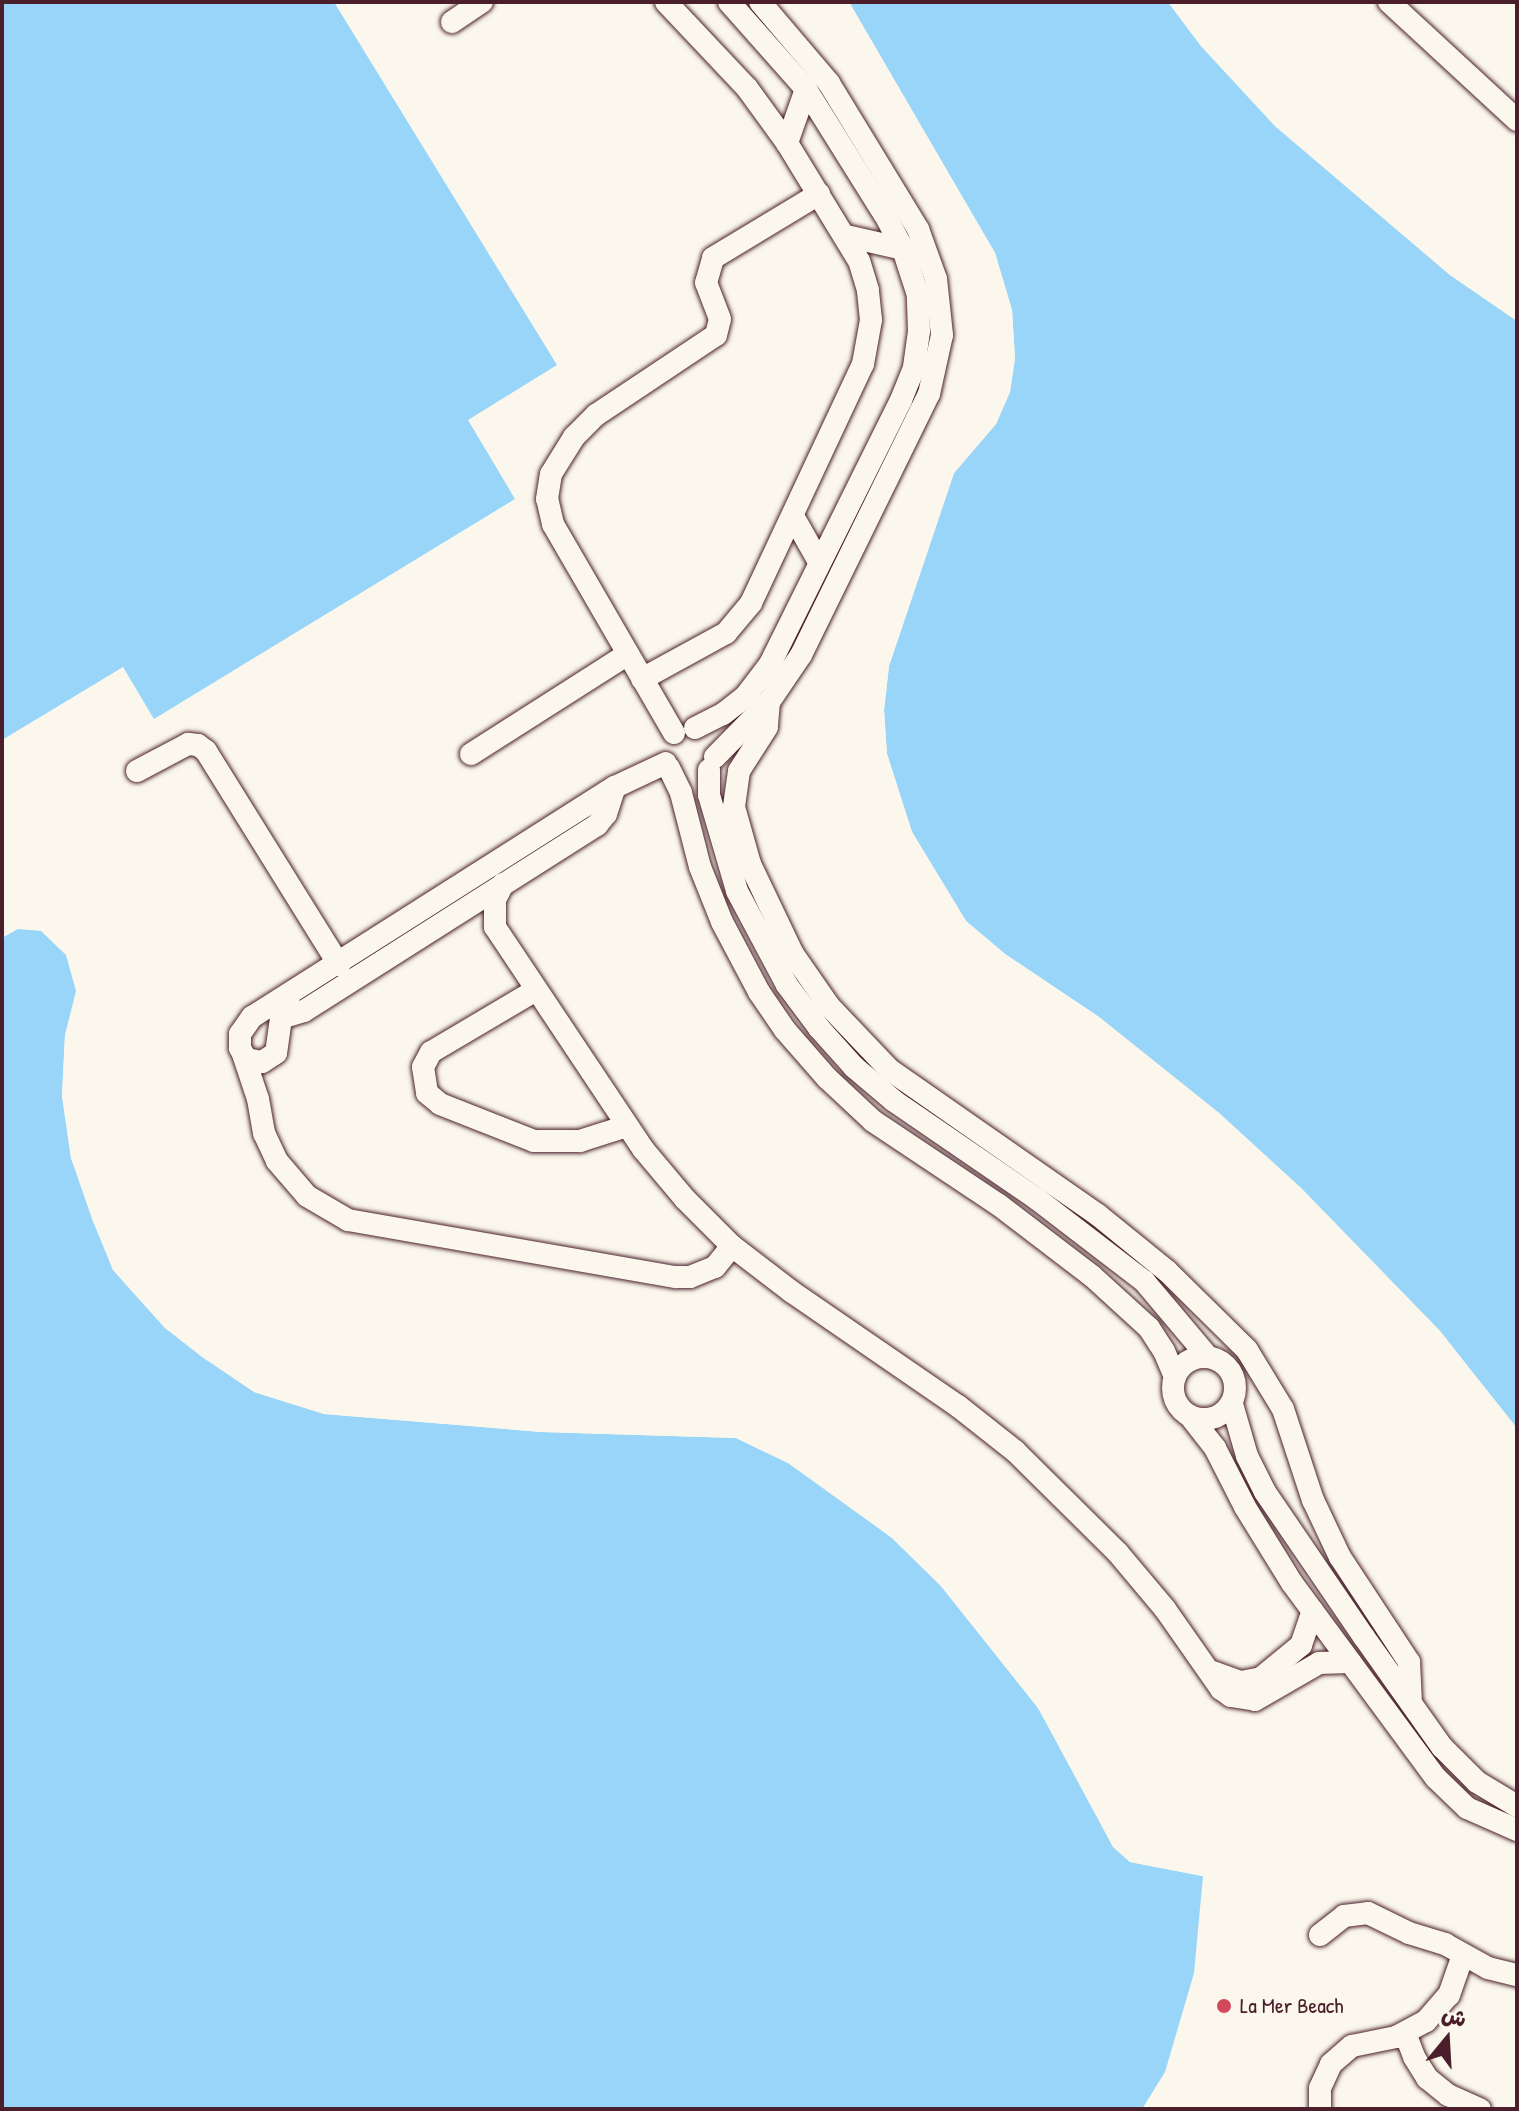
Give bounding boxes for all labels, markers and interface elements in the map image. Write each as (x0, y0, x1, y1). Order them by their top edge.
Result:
place label: La Mer Beach (1240, 1993, 1344, 2019)
marker: La Mer Beach (1215, 1997, 1233, 2015)
text: ش (1438, 1998, 1471, 2034)
north arrow (1407, 1999, 1487, 2079)

